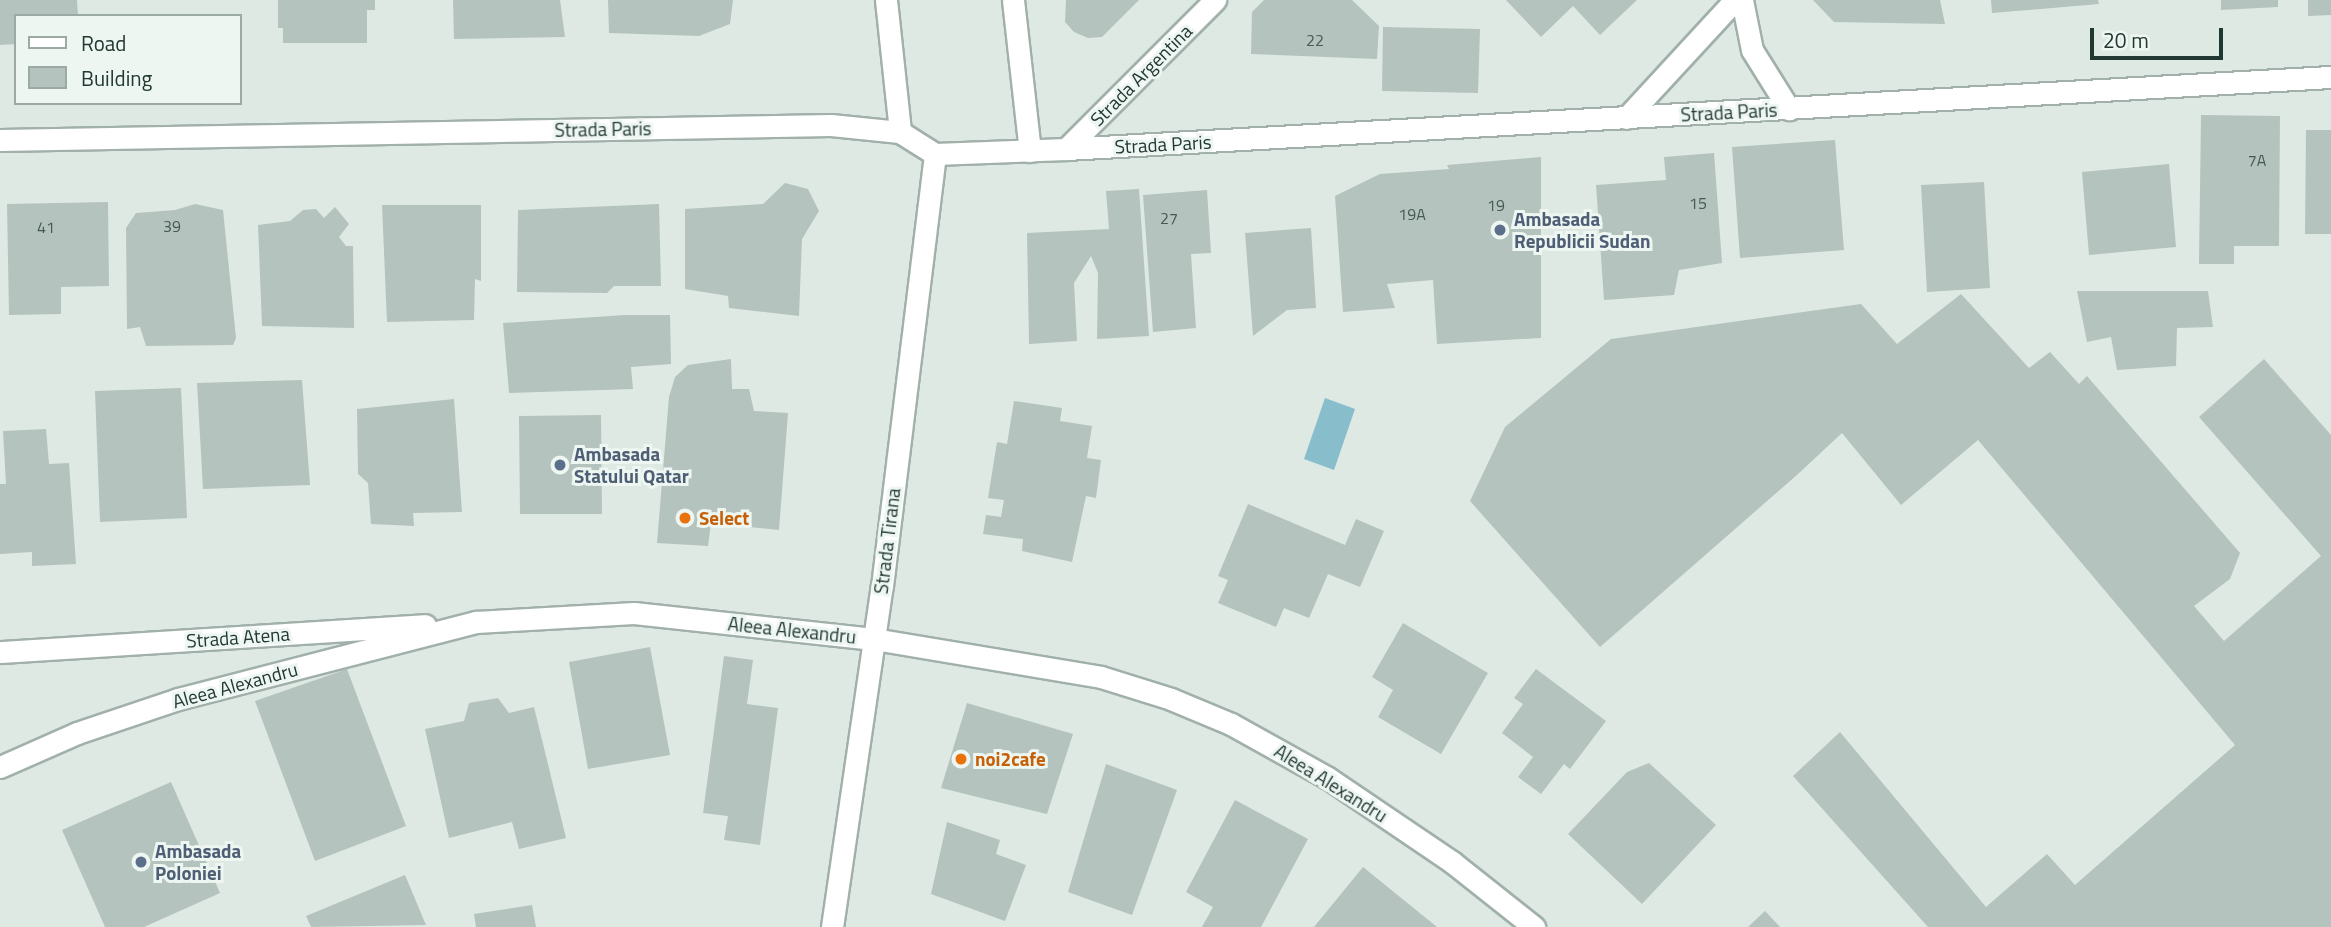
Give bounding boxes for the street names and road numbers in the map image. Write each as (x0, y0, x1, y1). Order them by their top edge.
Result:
street label: Strada Argentina (1085, 19, 1197, 131)
street label: Strada Paris (1680, 98, 1778, 126)
street label: Strada Paris (554, 117, 652, 141)
street label: Strada Paris (1114, 130, 1212, 158)
street label: Strada Tirana (869, 487, 905, 595)
street label: Aleea Alexandru (727, 612, 857, 648)
street label: Strada Atena (185, 622, 291, 652)
street label: Aleea Alexandru (170, 657, 300, 713)
street label: Aleea Alexandru (1270, 739, 1392, 827)

